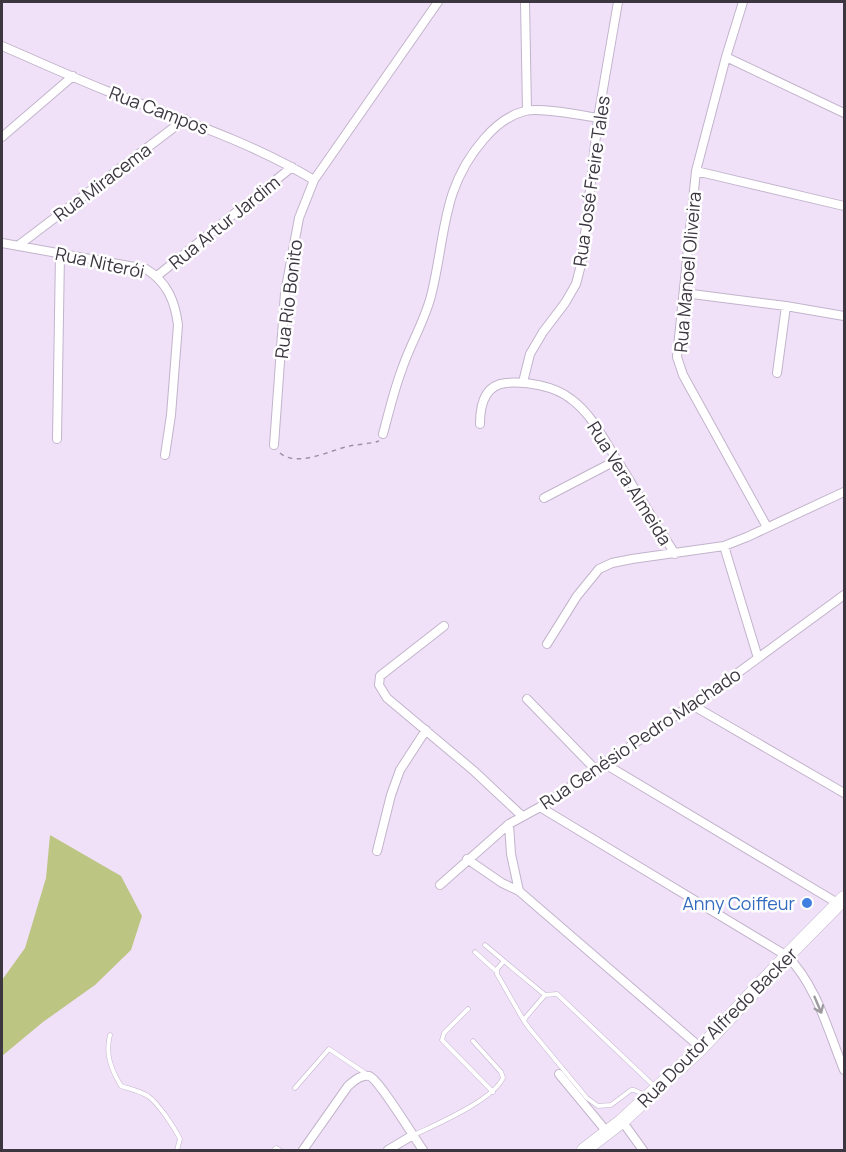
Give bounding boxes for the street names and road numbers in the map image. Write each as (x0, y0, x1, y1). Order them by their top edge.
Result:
street label: Rua Campos (106, 80, 212, 140)
street label: Rua José Freire Tales (567, 94, 615, 268)
street label: Rua Miracema (48, 137, 156, 227)
street label: Rua Artur Jardim (163, 170, 285, 274)
street label: Rua Manoel Oliveira (668, 191, 706, 353)
street label: Rua Rio Bonito (269, 238, 307, 360)
street label: Rua Niterói (53, 241, 147, 283)
street label: Rua Vera Almeida (582, 416, 678, 550)
street label: Rua Genésio Pedro Machado (535, 662, 745, 814)
street label: Rua Doutor Alfredo Backer (632, 941, 803, 1112)

